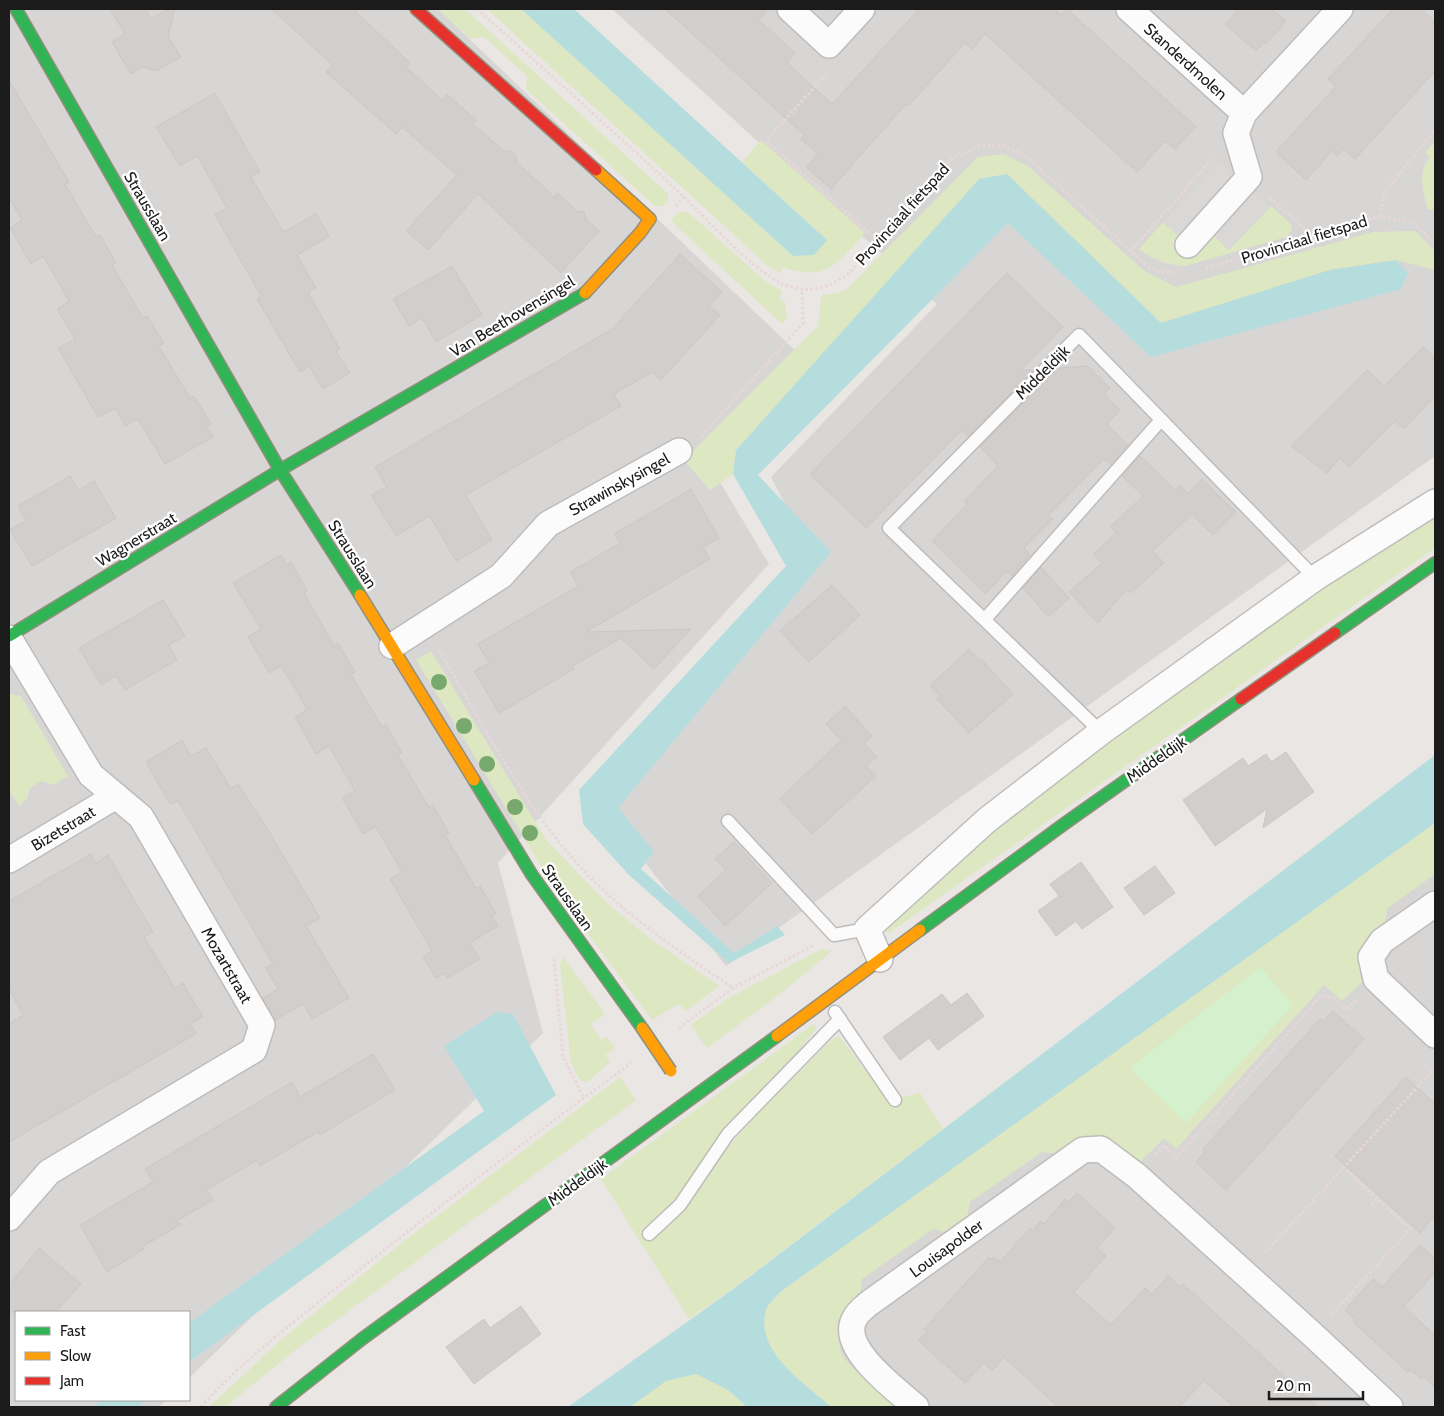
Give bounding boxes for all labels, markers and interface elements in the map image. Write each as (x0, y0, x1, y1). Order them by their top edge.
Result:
street label: Standerdmolen (1140, 19, 1231, 104)
street label: Provinciaal fietspad (852, 159, 953, 269)
street label: Strausslaan (120, 168, 175, 244)
street label: Provinciaal fietspad (1239, 211, 1369, 268)
street label: Van Beethovensingel (447, 272, 578, 361)
street label: Middeldijk (1011, 341, 1074, 403)
street label: Strawinskysingel (566, 449, 673, 520)
street label: Wagnerstraat (93, 508, 180, 571)
street label: Strausslaan (324, 517, 381, 592)
street label: Middeldijk (1123, 731, 1191, 787)
street label: Bizetstraat (28, 802, 99, 855)
street label: Strausslaan (538, 860, 597, 934)
street label: Mozartstraat (197, 924, 256, 1007)
street label: Middeldijk (544, 1154, 611, 1210)
street label: Louisapolder (906, 1215, 988, 1281)
legend (15, 1311, 190, 1401)
text: Fast (60, 1322, 85, 1340)
text: Slow (60, 1347, 91, 1365)
scale bar (1269, 1368, 1363, 1400)
text: Jam (59, 1372, 84, 1390)
text: 20 m (1276, 1377, 1311, 1395)

